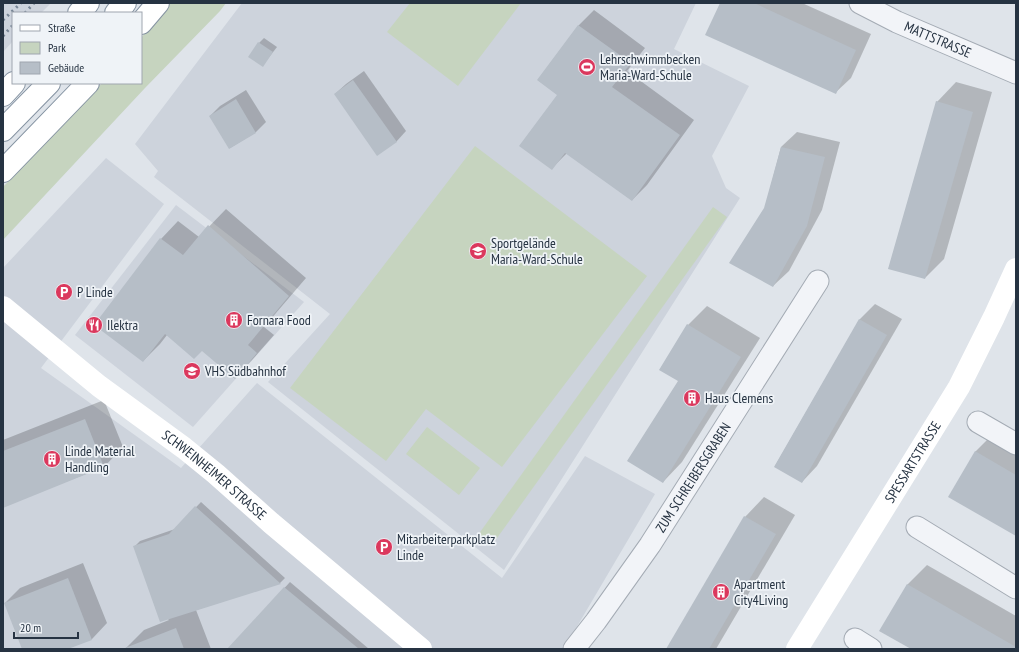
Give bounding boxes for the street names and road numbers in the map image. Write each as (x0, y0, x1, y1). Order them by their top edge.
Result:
street label: MATTSTRASSE (902, 17, 974, 62)
street label: SPESSARTSTRASSE (881, 418, 945, 506)
street label: ZUM SCHREIBERSGRABEN (651, 419, 735, 536)
street label: SCHWEINHEIMER STRASSE (158, 426, 270, 524)

